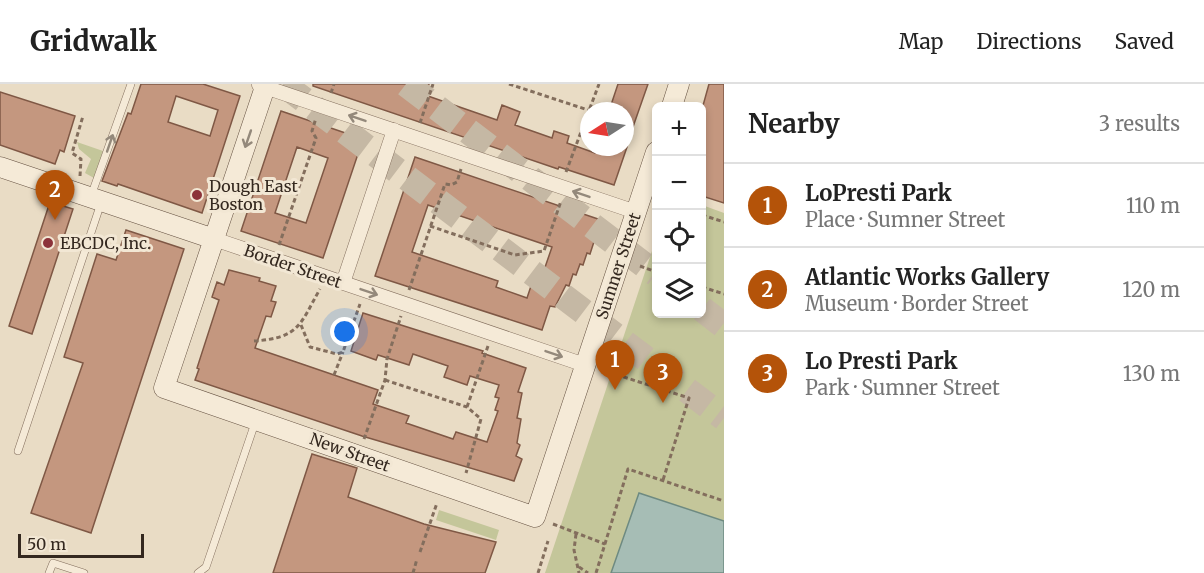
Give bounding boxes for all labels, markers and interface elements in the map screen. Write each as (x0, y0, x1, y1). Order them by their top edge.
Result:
text: Gridwalk (30, 23, 157, 59)
text: Map (899, 28, 943, 55)
text: Directions (976, 28, 1081, 55)
text: Saved (1114, 28, 1174, 55)
north arrow (580, 102, 634, 156)
map controls (652, 102, 706, 318)
button: + (652, 102, 706, 156)
text: Nearby (748, 107, 840, 140)
one-way arrow (348, 111, 366, 122)
text: 3 results (1099, 111, 1180, 136)
one-way arrow (241, 130, 252, 148)
one-way arrow (106, 134, 117, 153)
button: − (652, 156, 706, 210)
pin: 2 (36, 170, 74, 220)
place label: Dough East Boston (209, 176, 299, 214)
text: LoPresti Park (805, 179, 952, 207)
one-way arrow (572, 187, 591, 198)
marker: Dough East Boston (190, 188, 204, 202)
text: 1 (763, 193, 772, 218)
text: 110 m (1126, 193, 1180, 218)
text: Place · Sumner Street (805, 207, 1005, 232)
street label: Sumner Street (591, 209, 645, 322)
button: locate (652, 210, 706, 264)
place label: EBCDC, Inc. (60, 233, 151, 253)
marker: EBCDC, Inc. (41, 236, 55, 250)
street label: Border Street (242, 240, 345, 292)
text: Atlantic Works Gallery (805, 263, 1049, 291)
button: layers (652, 264, 706, 318)
text: 2 (762, 277, 773, 302)
text: 120 m (1122, 277, 1180, 302)
one-way arrow (359, 287, 378, 298)
text: Museum · Border Street (805, 291, 1029, 316)
your location (330, 317, 359, 346)
pin: 1 (596, 340, 634, 390)
text: Lo Presti Park (805, 347, 958, 375)
one-way arrow (544, 350, 563, 361)
pin: 3 (644, 354, 682, 403)
text: 3 (762, 361, 773, 386)
text: 130 m (1123, 361, 1180, 386)
text: Park · Sumner Street (805, 375, 1000, 400)
street label: New Street (307, 428, 394, 476)
scale bar (18, 531, 144, 558)
text: 50 m (27, 534, 66, 554)

